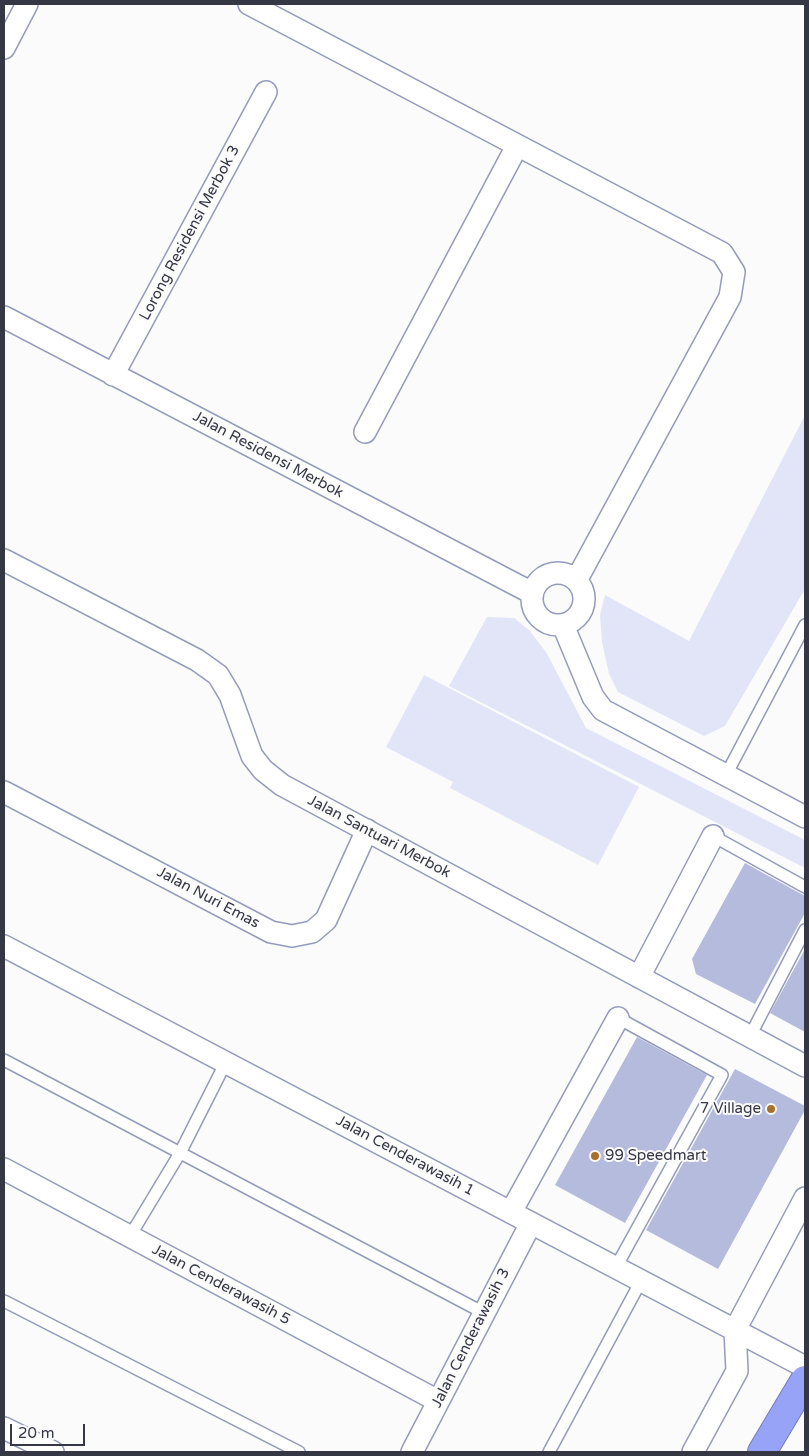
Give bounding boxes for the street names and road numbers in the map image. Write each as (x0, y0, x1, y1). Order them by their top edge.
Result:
street label: Lorong Residensi Merbok 3 (136, 142, 244, 324)
street label: Jalan Residensi Merbok (190, 408, 346, 502)
street label: Jalan Santuari Merbok (304, 792, 454, 882)
street label: Jalan Nuri Emas (154, 863, 262, 933)
street label: Jalan Cenderawasih 1 (333, 1112, 477, 1200)
street label: Jalan Cenderawasih 5 (149, 1241, 293, 1329)
street label: Jalan Cenderawasih 3 (428, 1265, 514, 1411)

